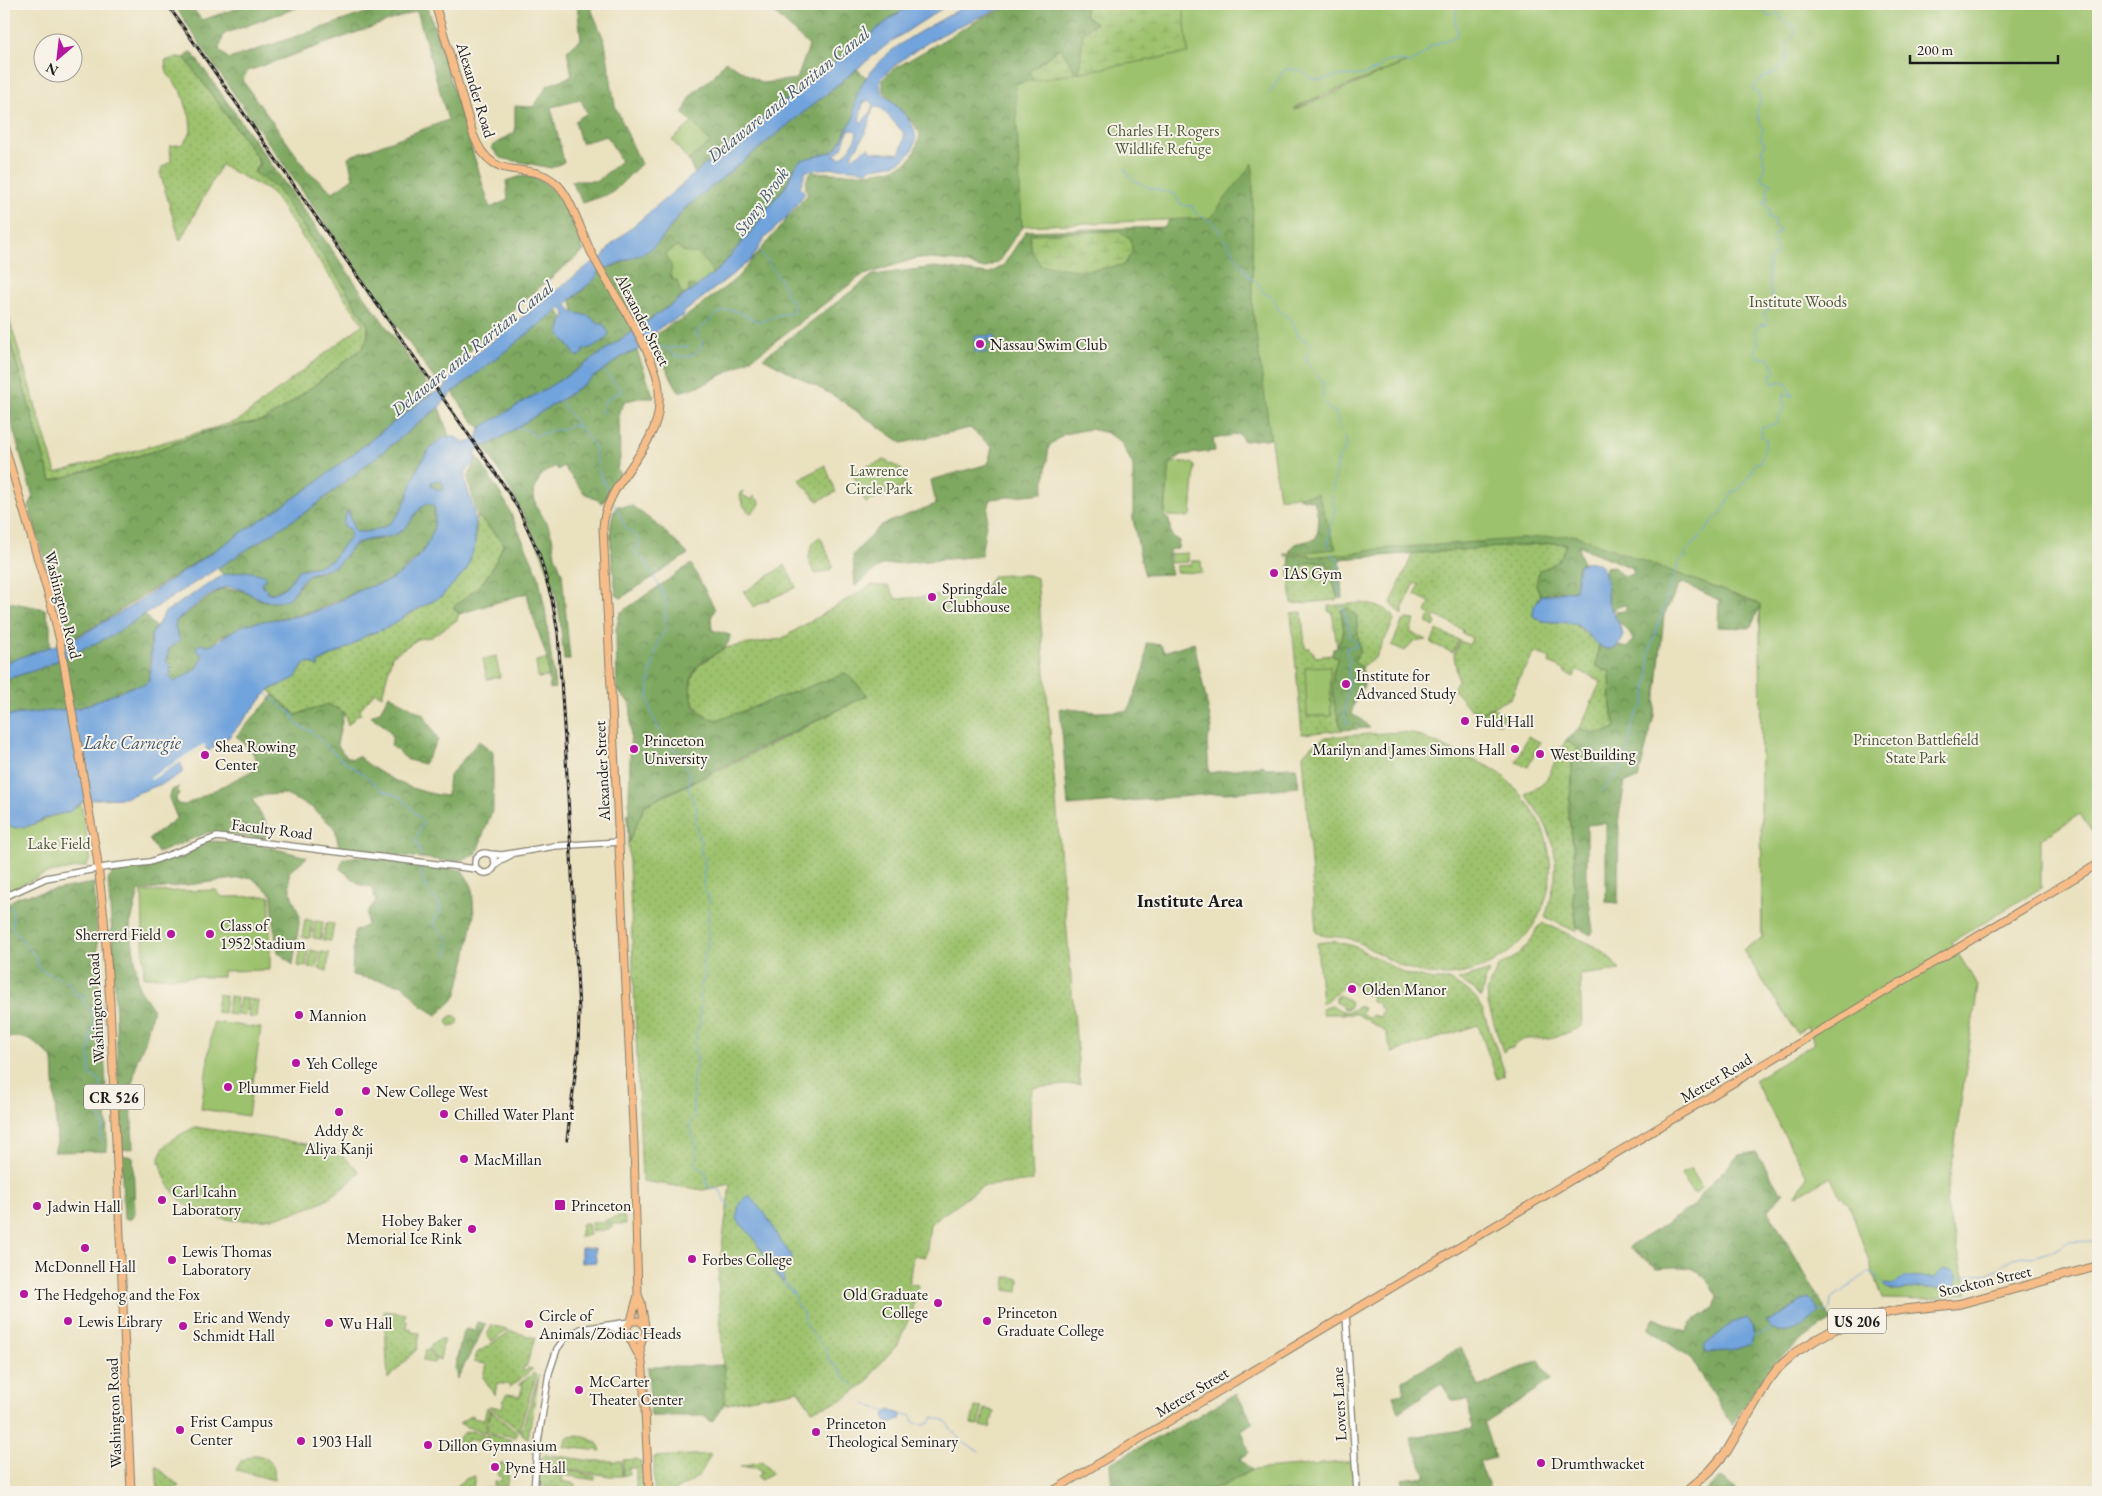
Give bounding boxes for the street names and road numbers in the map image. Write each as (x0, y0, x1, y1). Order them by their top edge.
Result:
street label: Alexander Road (451, 39, 501, 141)
street label: Alexander Street (610, 270, 675, 370)
street label: Washington Road (39, 549, 87, 662)
street label: Alexander Street (589, 720, 615, 823)
street label: Faculty Road (230, 814, 315, 845)
street label: Washington Road (83, 951, 109, 1064)
street label: Mercer Road (1676, 1048, 1757, 1108)
road number: CR 526 (84, 1084, 144, 1110)
street label: Stockton Street (1937, 1260, 2033, 1302)
road number: US 206 (1828, 1308, 1886, 1334)
street label: Washington Road (102, 1357, 126, 1468)
street label: Mercer Street (1152, 1362, 1232, 1422)
street label: Lovers Lane (1327, 1366, 1351, 1442)

